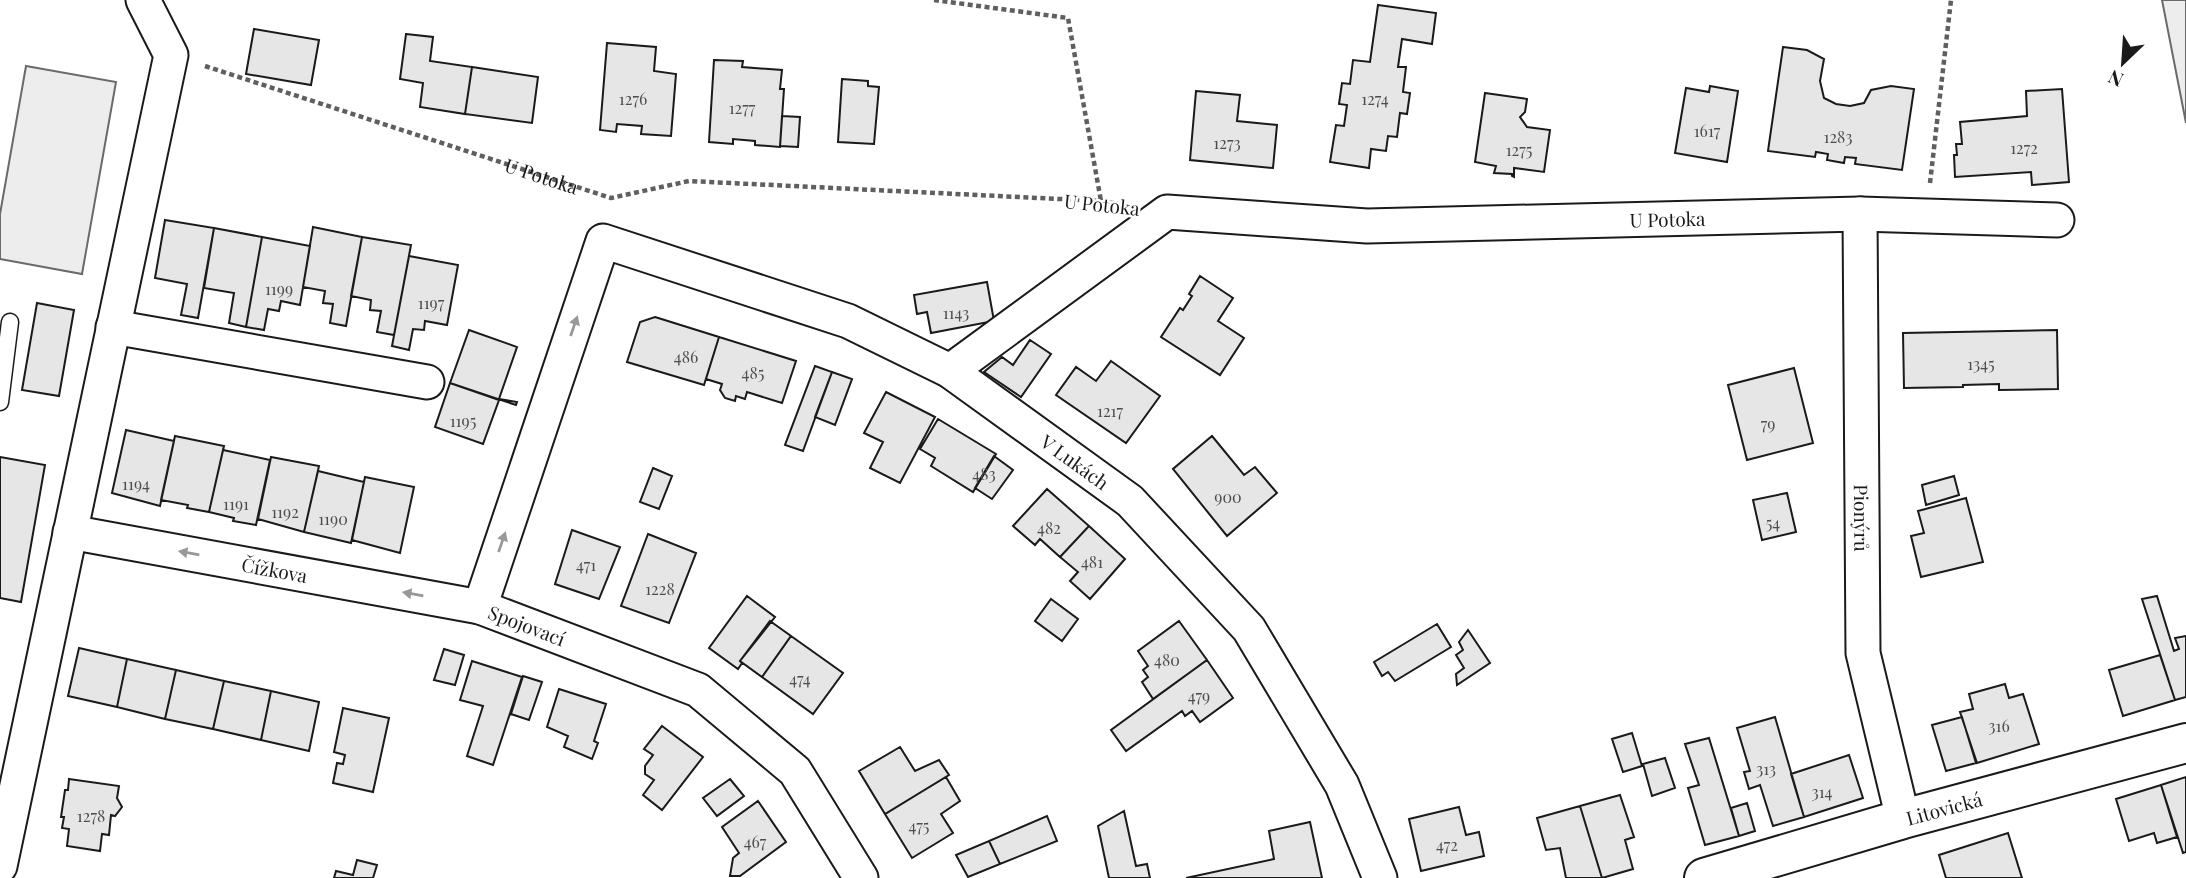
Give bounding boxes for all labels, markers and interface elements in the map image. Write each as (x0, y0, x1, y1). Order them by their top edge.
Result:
north arrow (2088, 28, 2158, 98)
text: N (2103, 65, 2127, 94)
house number: 1276 (619, 88, 647, 109)
house number: 1274 (1361, 88, 1389, 109)
house number: 1277 (729, 97, 756, 118)
house number: 1617 (1694, 120, 1721, 141)
house number: 1283 (1824, 126, 1852, 147)
house number: 1273 (1213, 132, 1241, 153)
house number: 1272 (2010, 137, 2038, 158)
house number: 1275 (1506, 139, 1532, 160)
street label: U Potoka (502, 151, 582, 200)
street label: U Potoka (1063, 187, 1142, 221)
street label: U Potoka (1629, 205, 1706, 233)
house number: 1199 (265, 278, 293, 299)
house number: 1197 (418, 292, 445, 313)
house number: 1143 (943, 302, 969, 323)
one-way arrow (569, 316, 580, 337)
house number: 486 (674, 346, 698, 367)
house number: 1345 (1967, 353, 1995, 374)
house number: 485 (742, 362, 764, 383)
house number: 1217 (1097, 400, 1123, 421)
house number: 1195 (450, 410, 476, 431)
house number: 79 (1761, 413, 1775, 434)
street label: V Lukách (1035, 427, 1115, 495)
house number: 483 (972, 463, 996, 484)
house number: 1194 (122, 473, 150, 494)
street label: Pionýrů (1849, 484, 1875, 552)
house number: 900 (1214, 486, 1242, 507)
house number: 1191 (223, 493, 249, 514)
house number: 1192 (271, 501, 299, 522)
house number: 1190 (318, 508, 348, 529)
house number: 54 (1766, 512, 1780, 533)
house number: 482 (1037, 517, 1061, 538)
one-way arrow (497, 531, 507, 552)
one-way arrow (178, 548, 200, 559)
street label: Čížkova (240, 551, 310, 588)
house number: 481 (1081, 551, 1103, 572)
house number: 471 (576, 554, 596, 575)
house number: 1228 (645, 578, 675, 599)
one-way arrow (402, 589, 424, 600)
street label: Spojovací (485, 598, 570, 651)
house number: 480 (1154, 649, 1180, 670)
house number: 474 (789, 668, 811, 689)
house number: 479 (1188, 685, 1210, 706)
house number: 316 (1988, 715, 2010, 736)
house number: 313 (1756, 758, 1776, 779)
house number: 314 (1811, 781, 1833, 802)
street label: Litovická (1903, 785, 1985, 831)
house number: 1278 (77, 805, 105, 826)
house number: 475 (909, 815, 929, 836)
house number: 467 (744, 831, 767, 852)
house number: 472 (1436, 834, 1458, 855)

